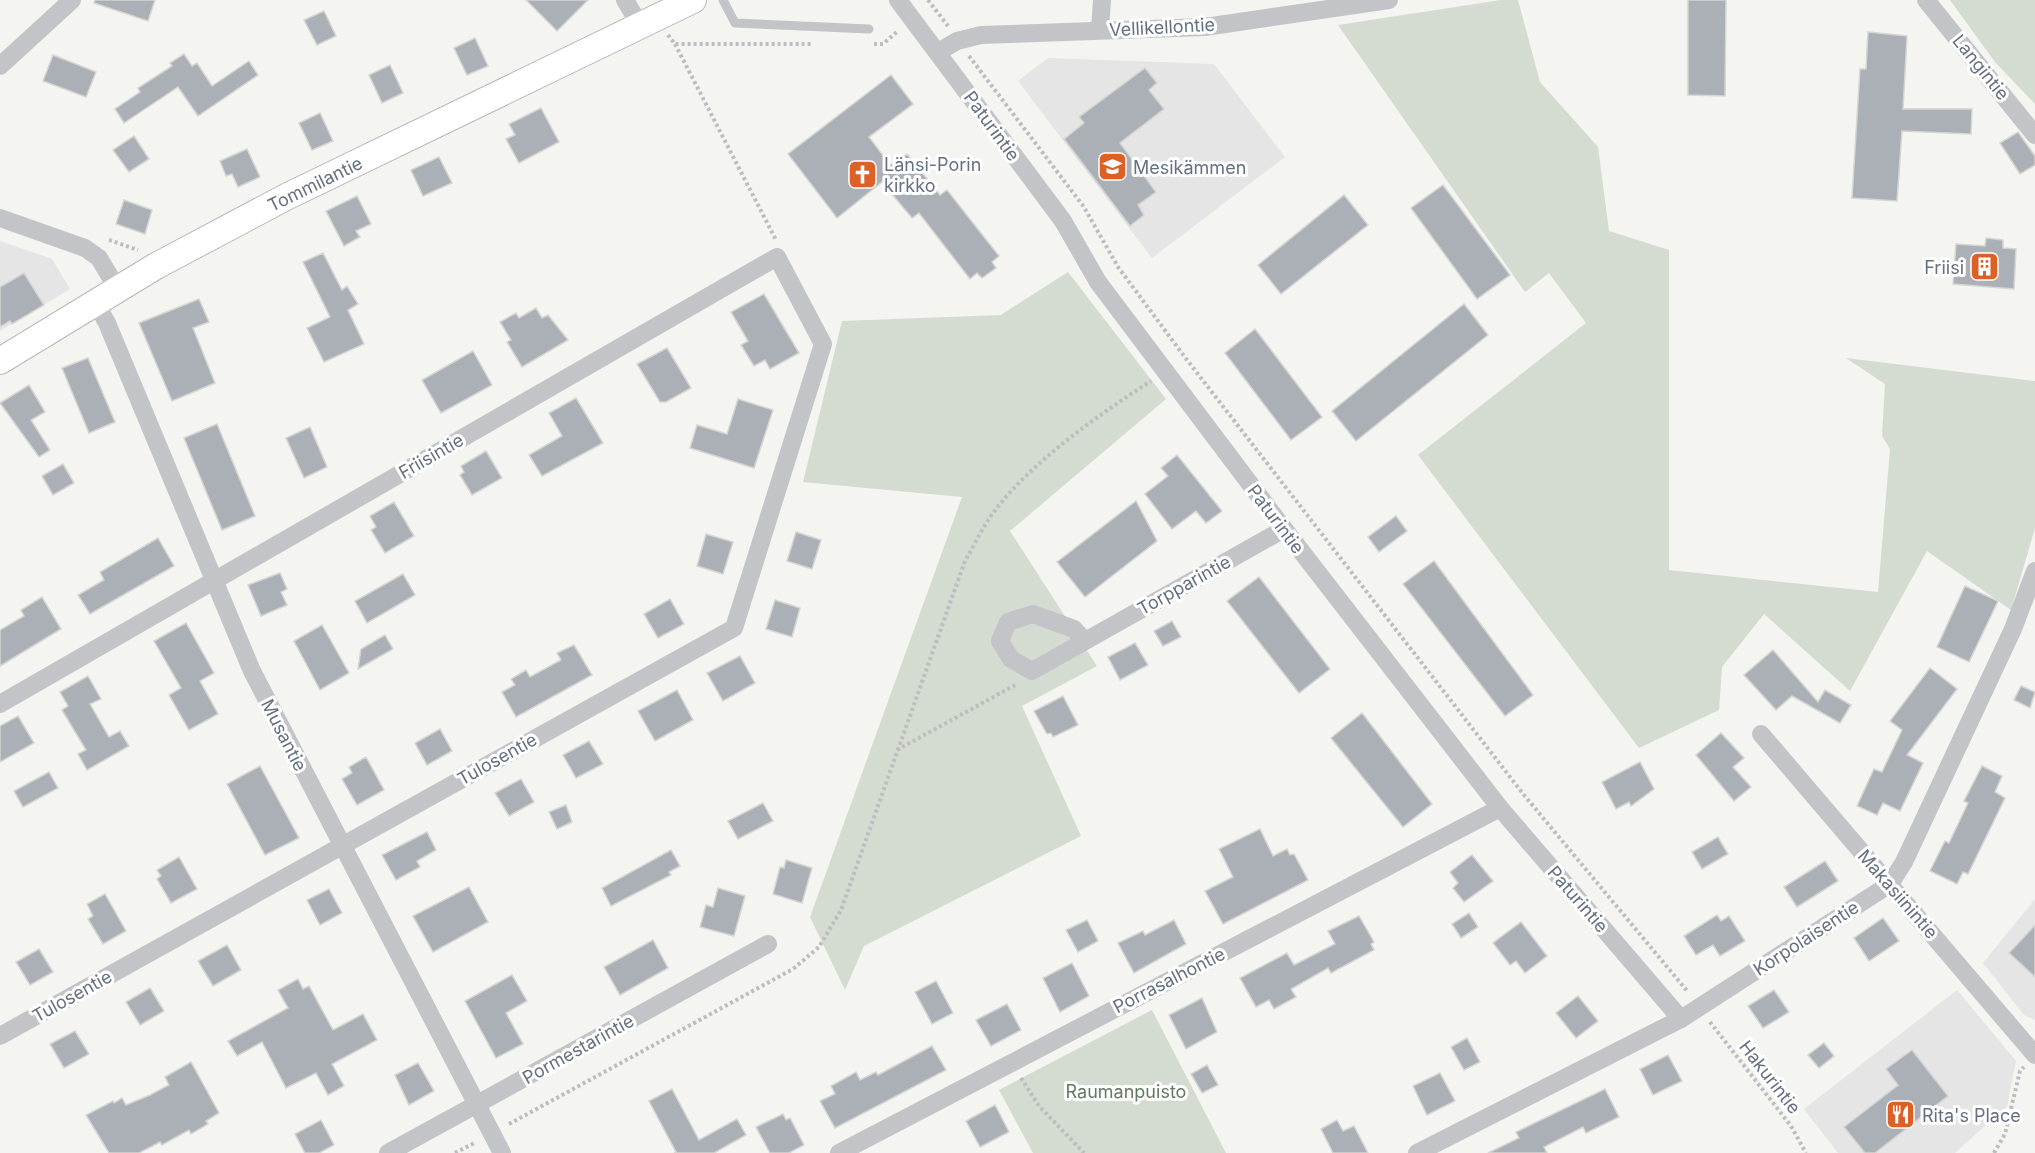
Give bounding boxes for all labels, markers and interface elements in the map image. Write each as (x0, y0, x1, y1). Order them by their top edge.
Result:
street label: Vellikellontie (1109, 14, 1215, 40)
street label: Langintie (1948, 30, 2014, 104)
street label: Paturintie (960, 87, 1024, 165)
school or university icon: Mesikämmen (1096, 151, 1128, 183)
street label: Tommilantie (264, 152, 366, 216)
place label: Länsi-Porin kirkko (884, 154, 981, 196)
place label: Mesikämmen (1133, 157, 1246, 178)
church icon: Länsi-Porin kirkko (847, 158, 879, 190)
building icon: Friisi (1969, 251, 2001, 283)
place label: Friisi (1924, 257, 1964, 278)
street label: Friisintie (395, 429, 467, 483)
street label: Paturintie (1243, 480, 1309, 558)
street label: Torpparintie (1134, 551, 1234, 619)
street label: Musantie (257, 696, 311, 774)
street label: Tulosentie (454, 729, 540, 789)
street label: Makasiinintie (1854, 845, 1942, 943)
street label: Paturintie (1544, 862, 1612, 936)
street label: Korpolaisentie (1749, 896, 1863, 980)
street label: Porrasalhontie (1109, 943, 1229, 1017)
street label: Tulosentie (29, 966, 115, 1026)
street label: Pormestarintie (519, 1010, 637, 1088)
street label: Hakurintie (1735, 1036, 1805, 1118)
park label: Raumanpuisto (1066, 1081, 1186, 1102)
restaurant icon: Rita's Place (1885, 1099, 1917, 1131)
place label: Rita's Place (1922, 1105, 2021, 1126)

